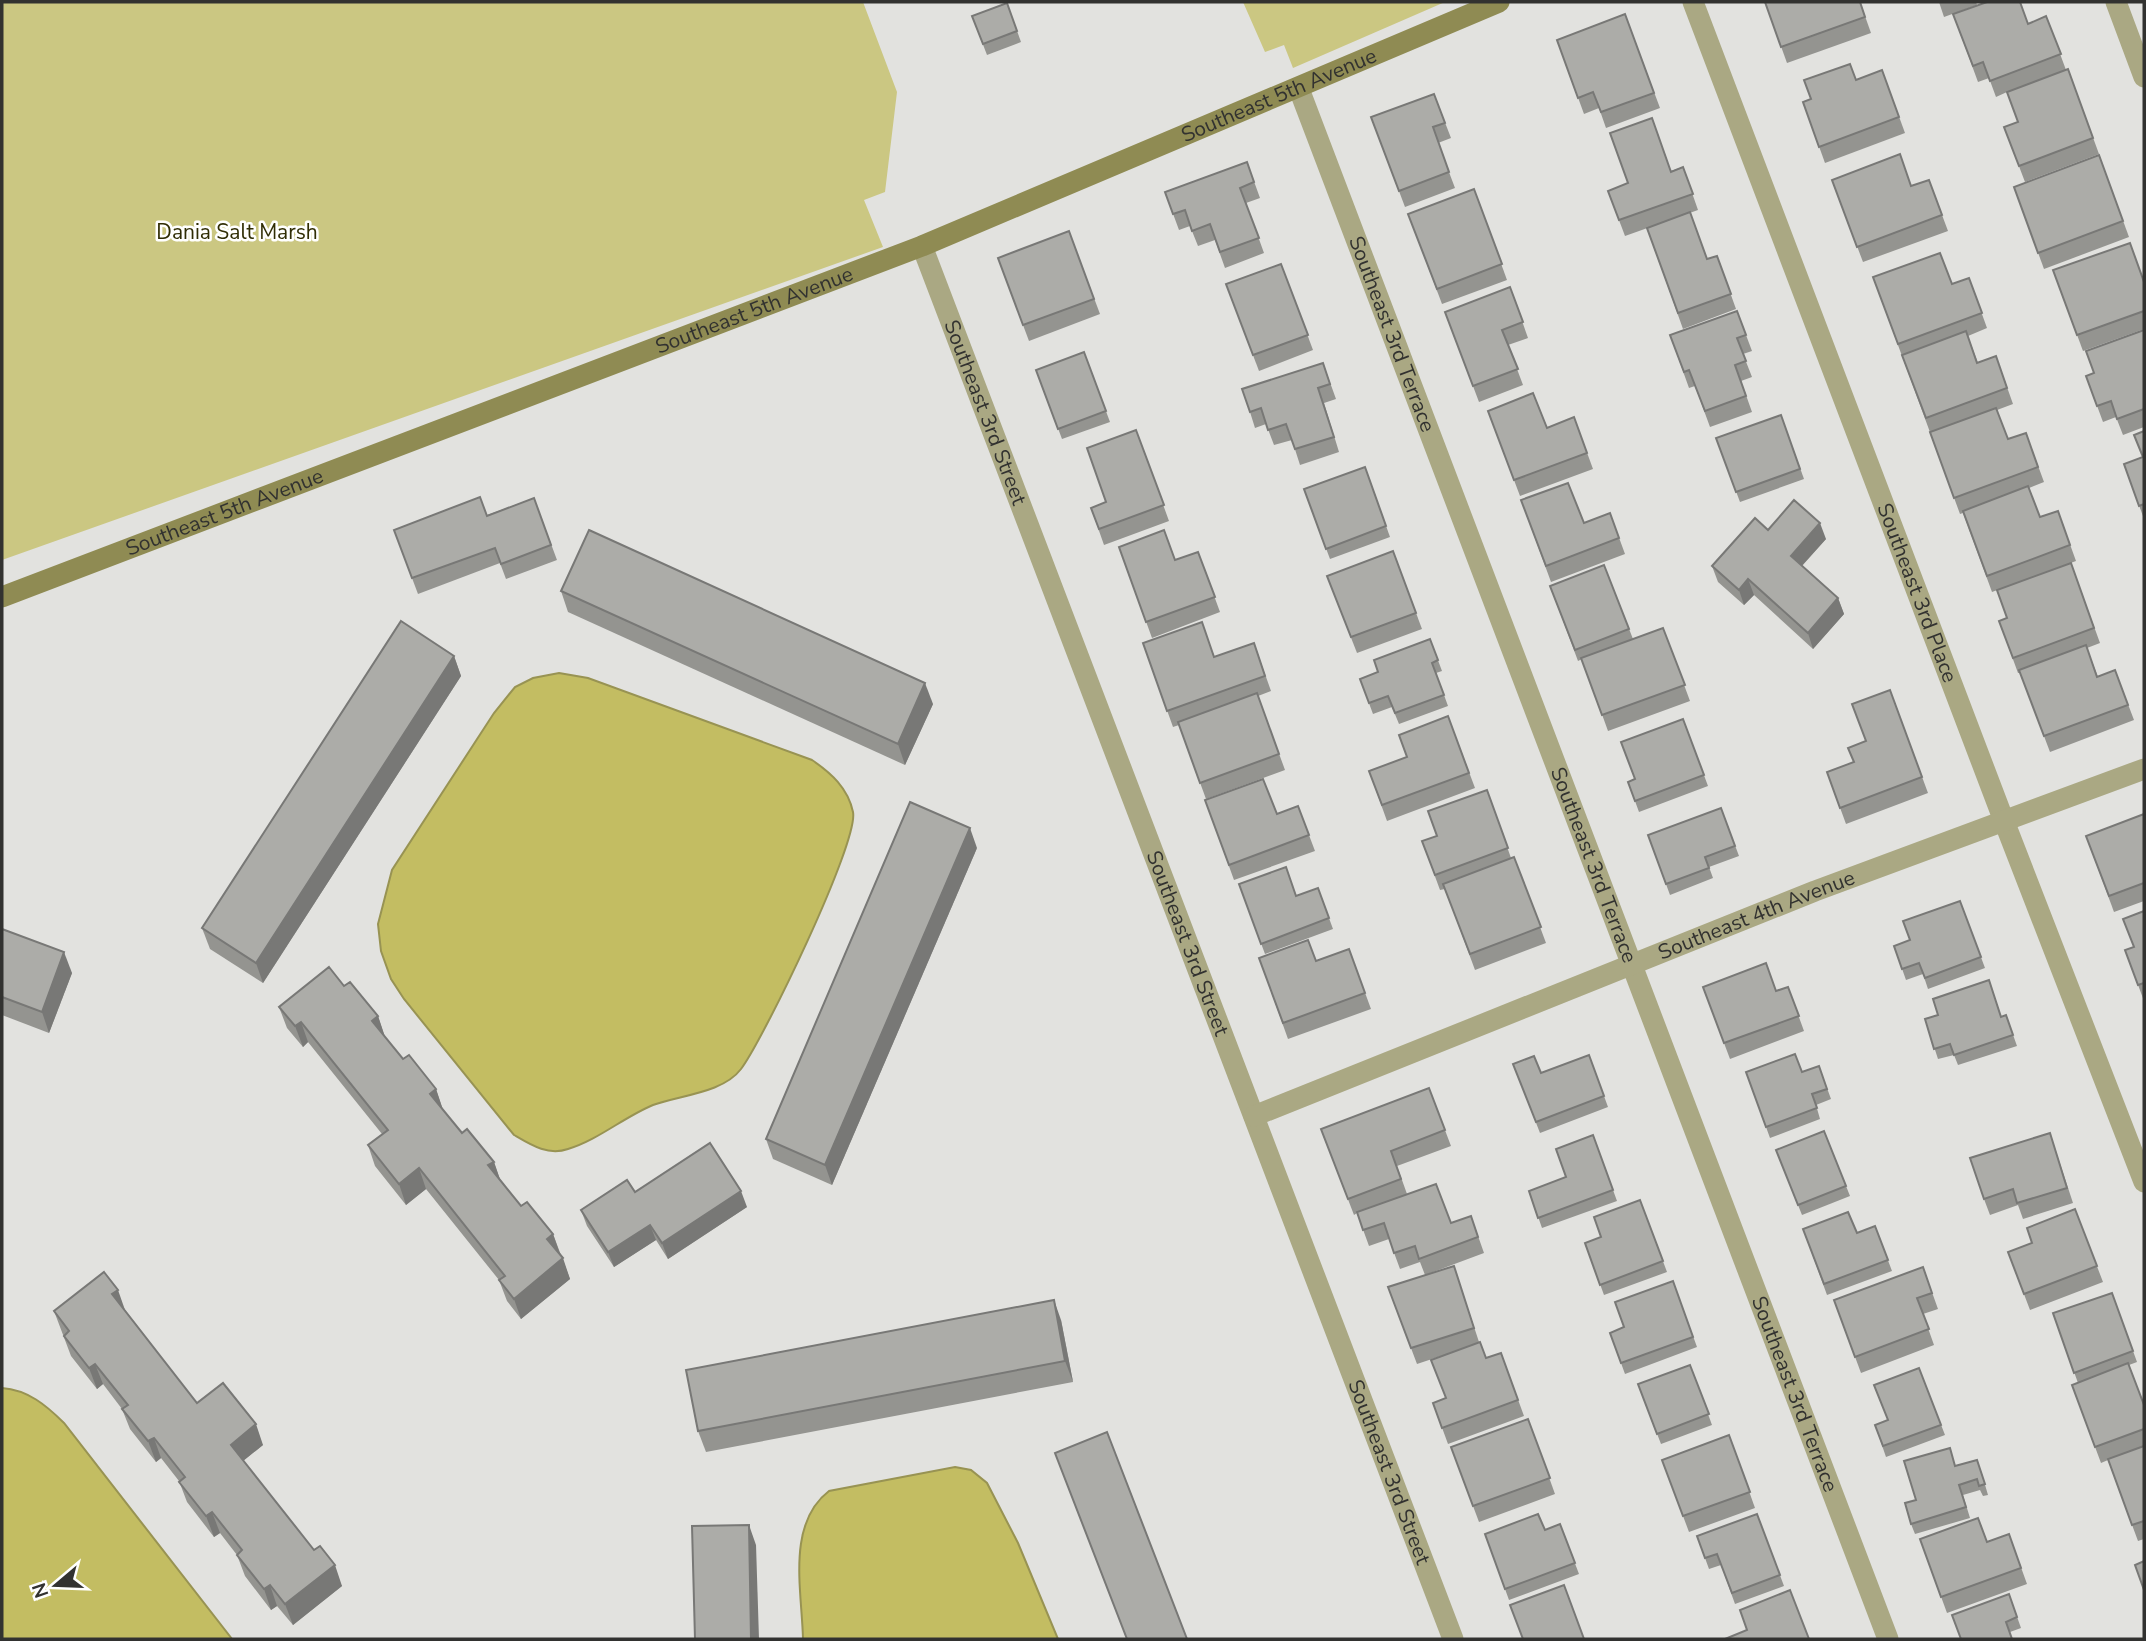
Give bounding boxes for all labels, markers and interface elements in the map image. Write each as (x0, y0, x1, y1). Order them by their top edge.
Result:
street label: Southeast 5th Avenue (1177, 41, 1381, 149)
park label: Dania Salt Marsh (156, 218, 318, 246)
street label: Southeast 3rd Terrace (1342, 232, 1442, 436)
street label: Southeast 5th Avenue (651, 260, 857, 360)
street label: Southeast 3rd Street (937, 316, 1034, 509)
street label: Southeast 5th Avenue (121, 462, 327, 563)
street label: Southeast 3rd Place (1871, 499, 1964, 687)
street label: Southeast 3rd Terrace (1544, 763, 1644, 967)
street label: Southeast 3rd Street (1140, 847, 1236, 1040)
street label: Southeast 4th Avenue (1654, 863, 1859, 967)
street label: Southeast 3rd Terrace (1745, 1292, 1845, 1496)
street label: Southeast 3rd Street (1341, 1375, 1438, 1569)
north arrow (21, 1550, 91, 1620)
text: N (26, 1579, 55, 1601)

